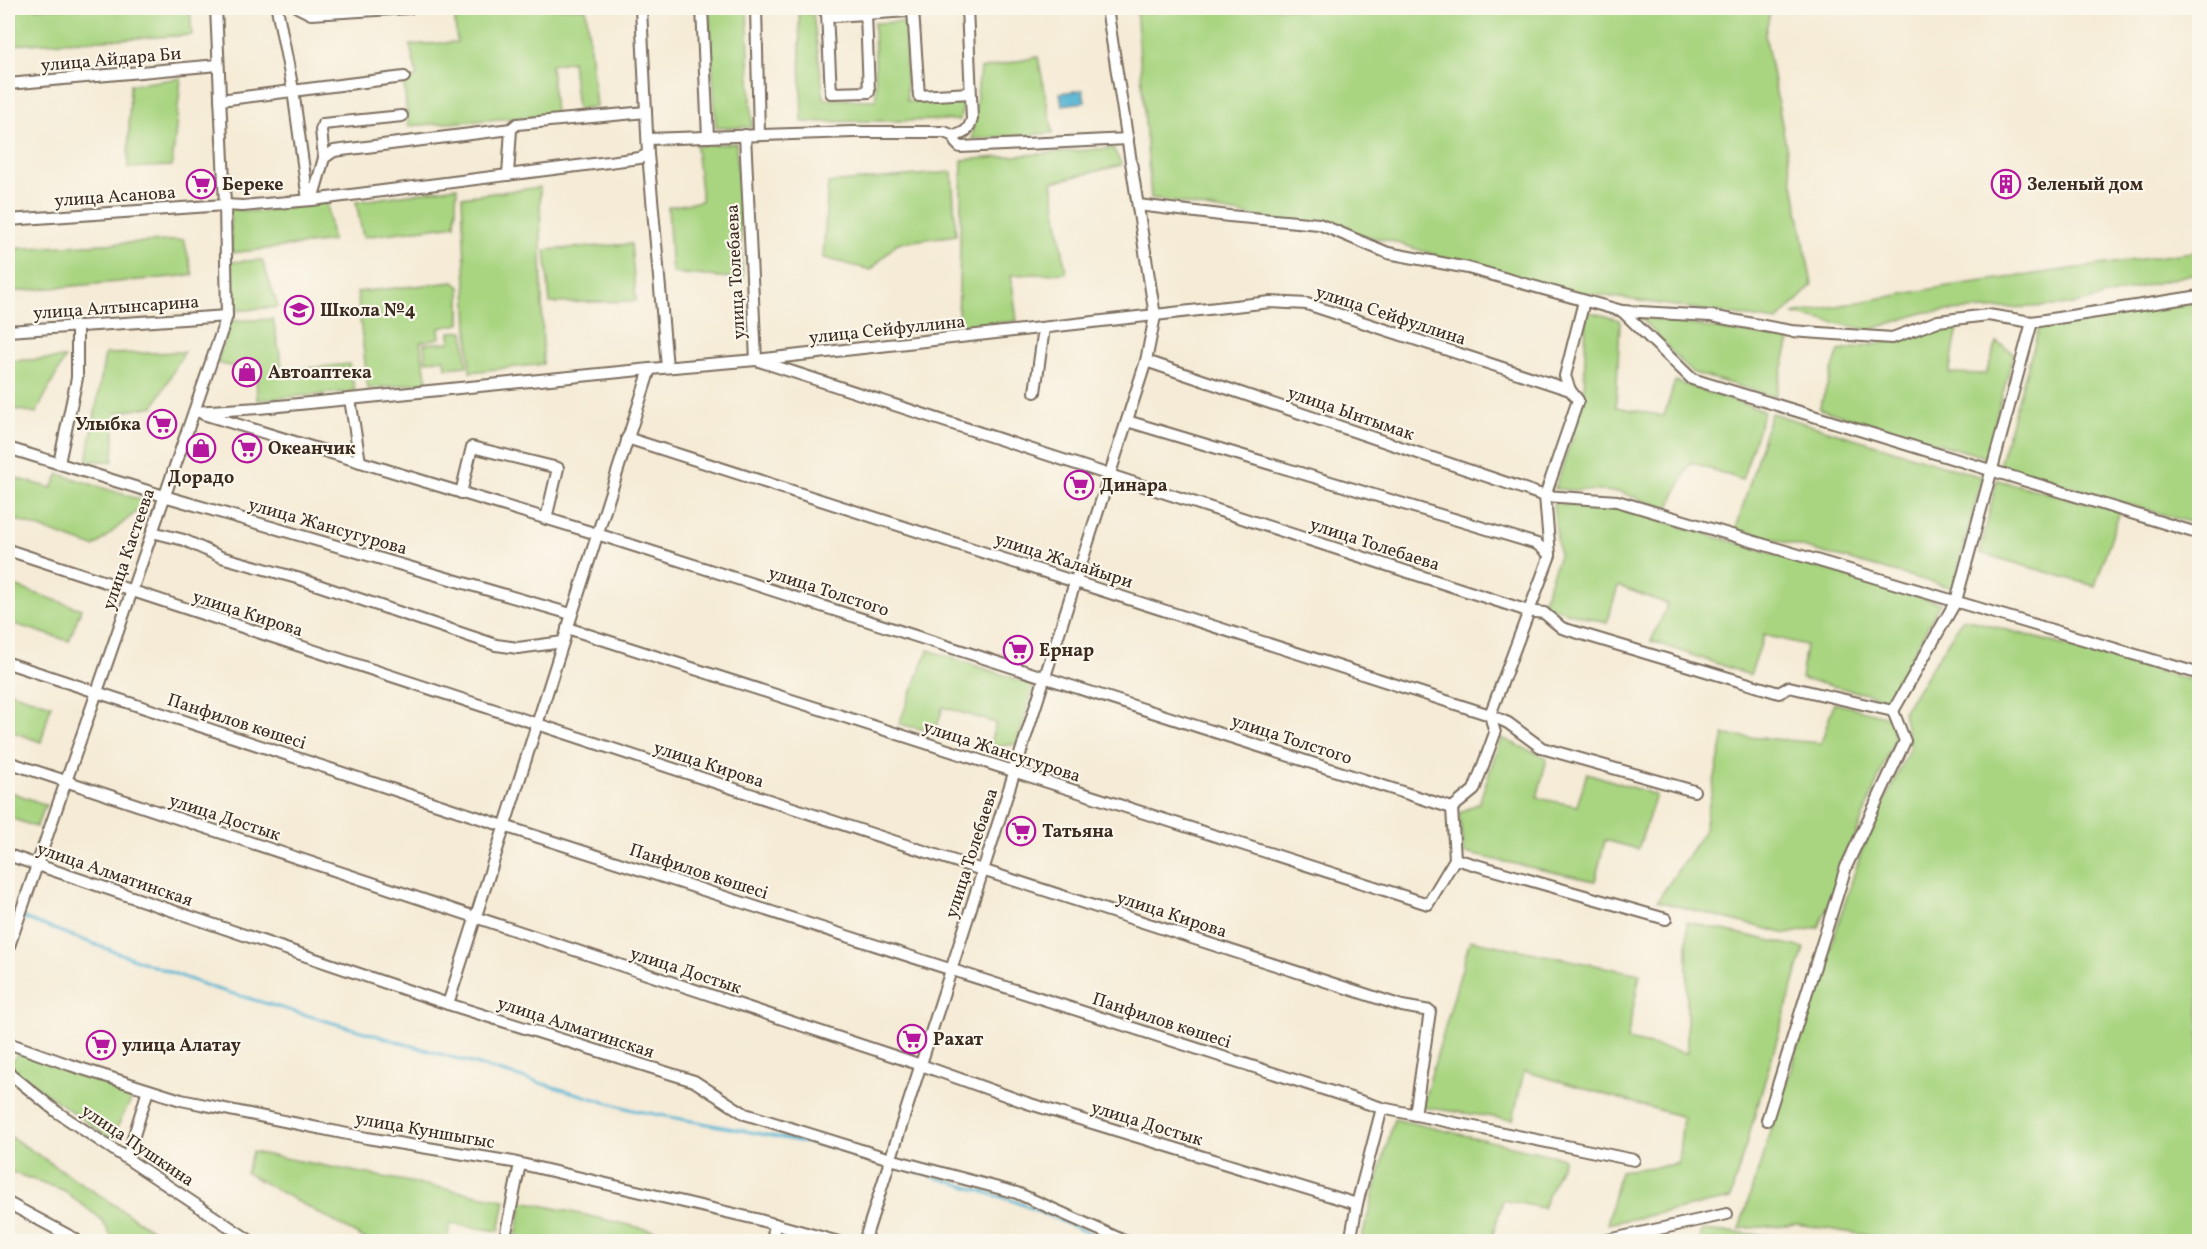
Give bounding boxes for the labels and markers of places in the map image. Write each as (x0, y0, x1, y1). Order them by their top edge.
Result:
supermarket icon: Береке (185, 168, 217, 200)
building icon: Зеленый дом (1990, 168, 2022, 200)
place label: Береке (222, 173, 283, 198)
place label: Зеленый дом (2027, 173, 2144, 198)
school or university icon: Школа №4 (283, 294, 315, 326)
place label: Школа №4 (320, 299, 416, 324)
shop icon: Автоаптека (231, 356, 263, 388)
place label: Автоаптека (268, 361, 372, 386)
supermarket icon: Улыбка (146, 408, 178, 440)
place label: Улыбка (75, 413, 141, 438)
shop icon: Дорадо (185, 432, 217, 464)
supermarket icon: Океанчик (231, 432, 263, 464)
place label: Океанчик (268, 437, 356, 462)
place label: Дорадо (168, 466, 234, 491)
supermarket icon: Динара (1063, 469, 1095, 501)
place label: Динара (1100, 474, 1168, 499)
supermarket icon: Ернар (1002, 634, 1034, 666)
place label: Ернар (1039, 639, 1094, 664)
supermarket icon: Татьяна (1005, 815, 1037, 847)
place label: Татьяна (1042, 820, 1114, 845)
supermarket icon: Рахат (896, 1023, 928, 1055)
place label: Рахат (933, 1028, 984, 1053)
supermarket icon: улица Алатау (85, 1029, 117, 1061)
place label: улица Алатау (122, 1034, 241, 1059)

